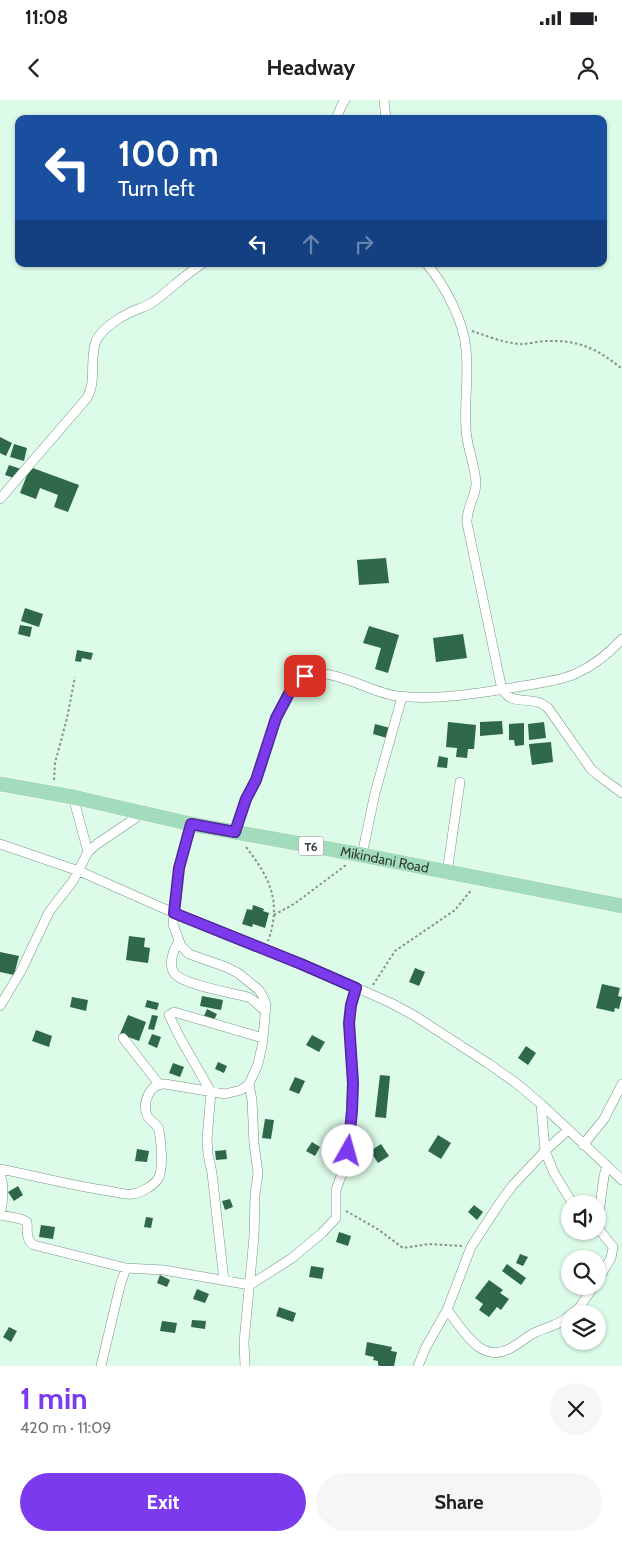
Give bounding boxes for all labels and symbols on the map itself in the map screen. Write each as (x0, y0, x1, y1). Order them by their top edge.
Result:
pin (284, 655, 326, 697)
road number: T6 (298, 836, 324, 856)
street label: Mikindani Road (339, 842, 431, 877)
position arrow (321, 1124, 373, 1176)

